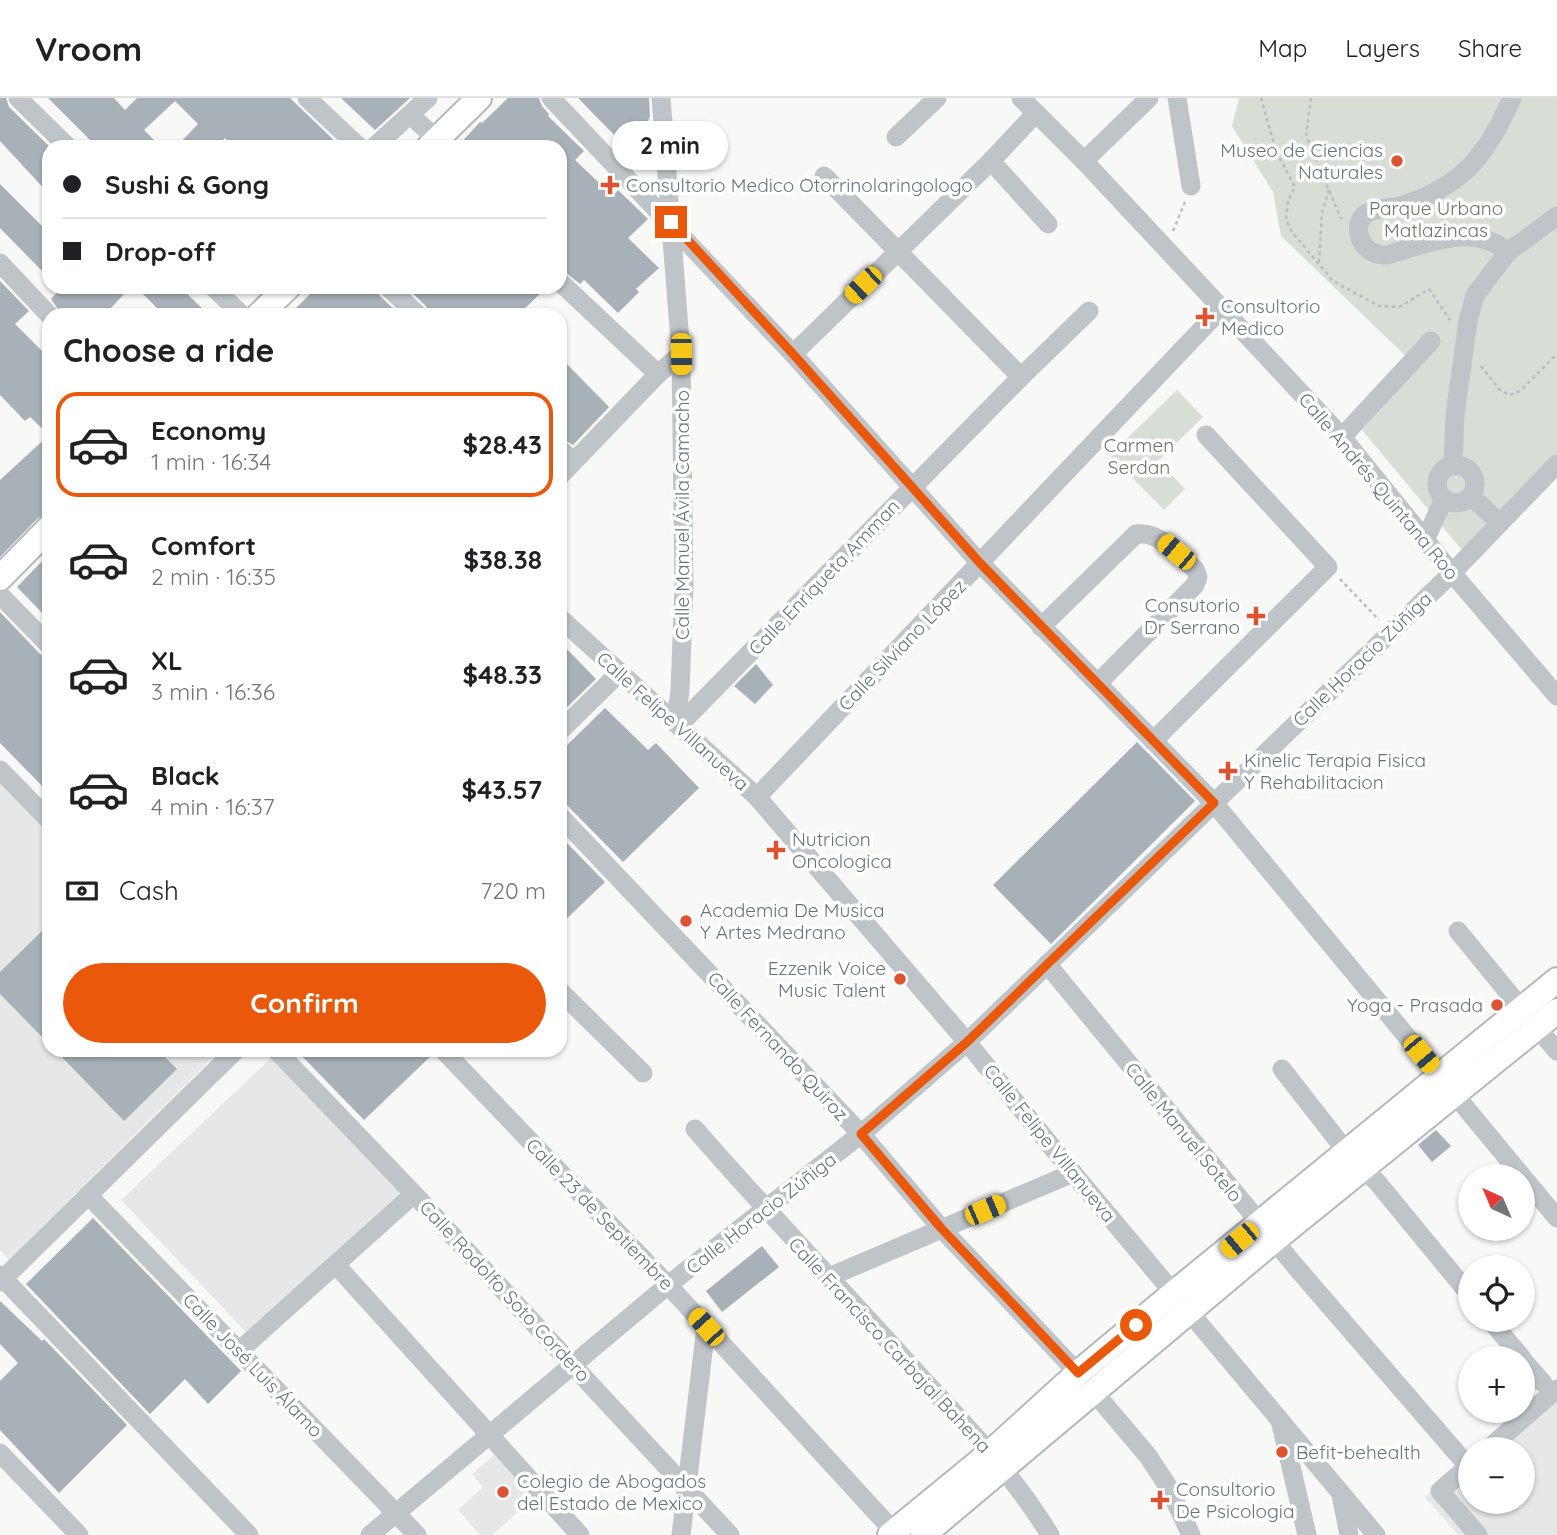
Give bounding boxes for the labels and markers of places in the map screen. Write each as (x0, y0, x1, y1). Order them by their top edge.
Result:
place label: Museo de Ciencias Naturales (1220, 138, 1383, 184)
marker: Museo de Ciencias Naturales (1389, 153, 1405, 169)
place label: Consultorio Medico Otorrinolaringologo (626, 173, 973, 197)
marker: Consultorio Medico Otorrinolaringologo (600, 175, 620, 195)
place label: Consultorio Medico (1221, 294, 1321, 340)
marker: Consultorio Medico (1195, 307, 1215, 327)
place label: Consutorio Dr Serrano (1144, 593, 1240, 639)
marker: Consutorio Dr Serrano (1246, 606, 1266, 626)
place label: Kinelic Terapia Fisica Y Rehabilitacion (1244, 748, 1426, 794)
marker: Kinelic Terapia Fisica Y Rehabilitacion (1218, 761, 1238, 781)
place label: Nutricion Oncologica (792, 827, 892, 873)
marker: Nutricion Oncologica (766, 840, 786, 860)
place label: Academia De Musica Y Artes Medrano (700, 898, 885, 944)
marker: Academia De Musica Y Artes Medrano (678, 913, 694, 929)
place label: Ezzenik Voice Music Talent (768, 956, 886, 1002)
marker: Ezzenik Voice Music Talent (892, 971, 908, 987)
place label: Yoga - Prasada (1347, 993, 1483, 1017)
marker: Yoga - Prasada (1489, 997, 1505, 1013)
place label: Befit-behealth (1296, 1440, 1421, 1464)
marker: Befit-behealth (1274, 1444, 1290, 1460)
place label: Colegio de Abogados del Estado de Mexico (517, 1469, 706, 1515)
place label: Consultorio De Psicologia (1176, 1477, 1294, 1523)
marker: Colegio de Abogados del Estado de Mexico (495, 1484, 511, 1500)
marker: Consultorio De Psicologia (1150, 1490, 1170, 1510)

